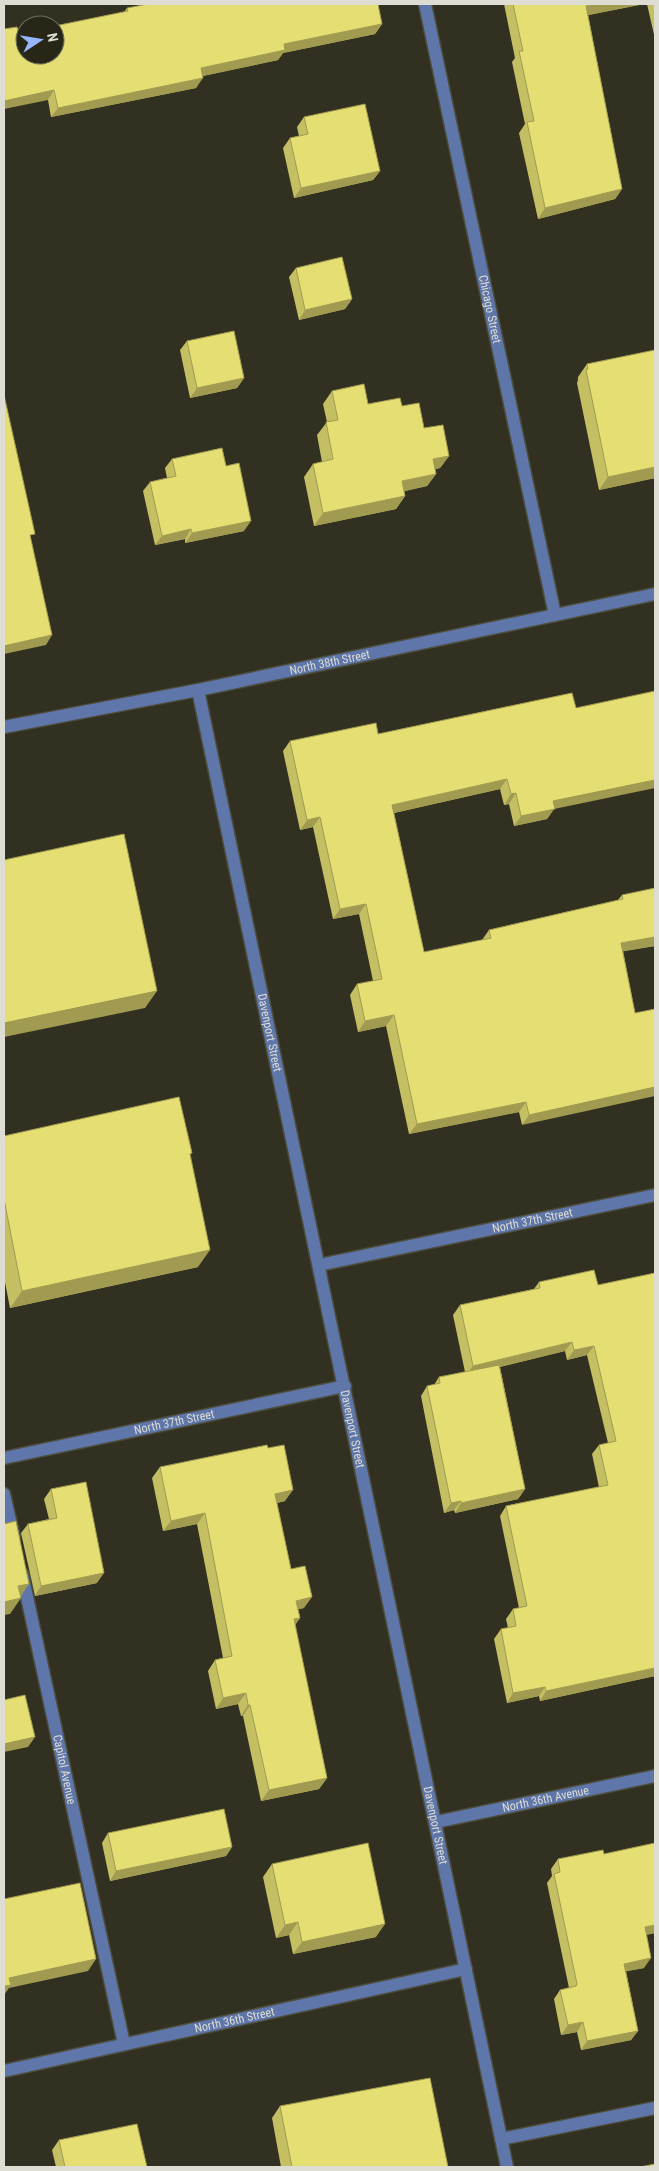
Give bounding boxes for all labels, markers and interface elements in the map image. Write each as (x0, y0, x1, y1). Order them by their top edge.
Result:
north arrow (15, 15, 65, 65)
text: N (44, 31, 61, 43)
street label: Chicago Street (476, 274, 504, 345)
street label: North 38th Street (288, 647, 371, 678)
street label: Davenport Street (255, 992, 285, 1073)
street label: North 37th Street (491, 1205, 574, 1236)
street label: Davenport Street (338, 1389, 368, 1470)
street label: North 37th Street (133, 1407, 216, 1437)
street label: Capitol Avenue (50, 1733, 79, 1806)
street label: North 36th Avenue (501, 1783, 591, 1815)
street label: Davenport Street (421, 1785, 451, 1866)
street label: North 36th Street (193, 2004, 276, 2036)

